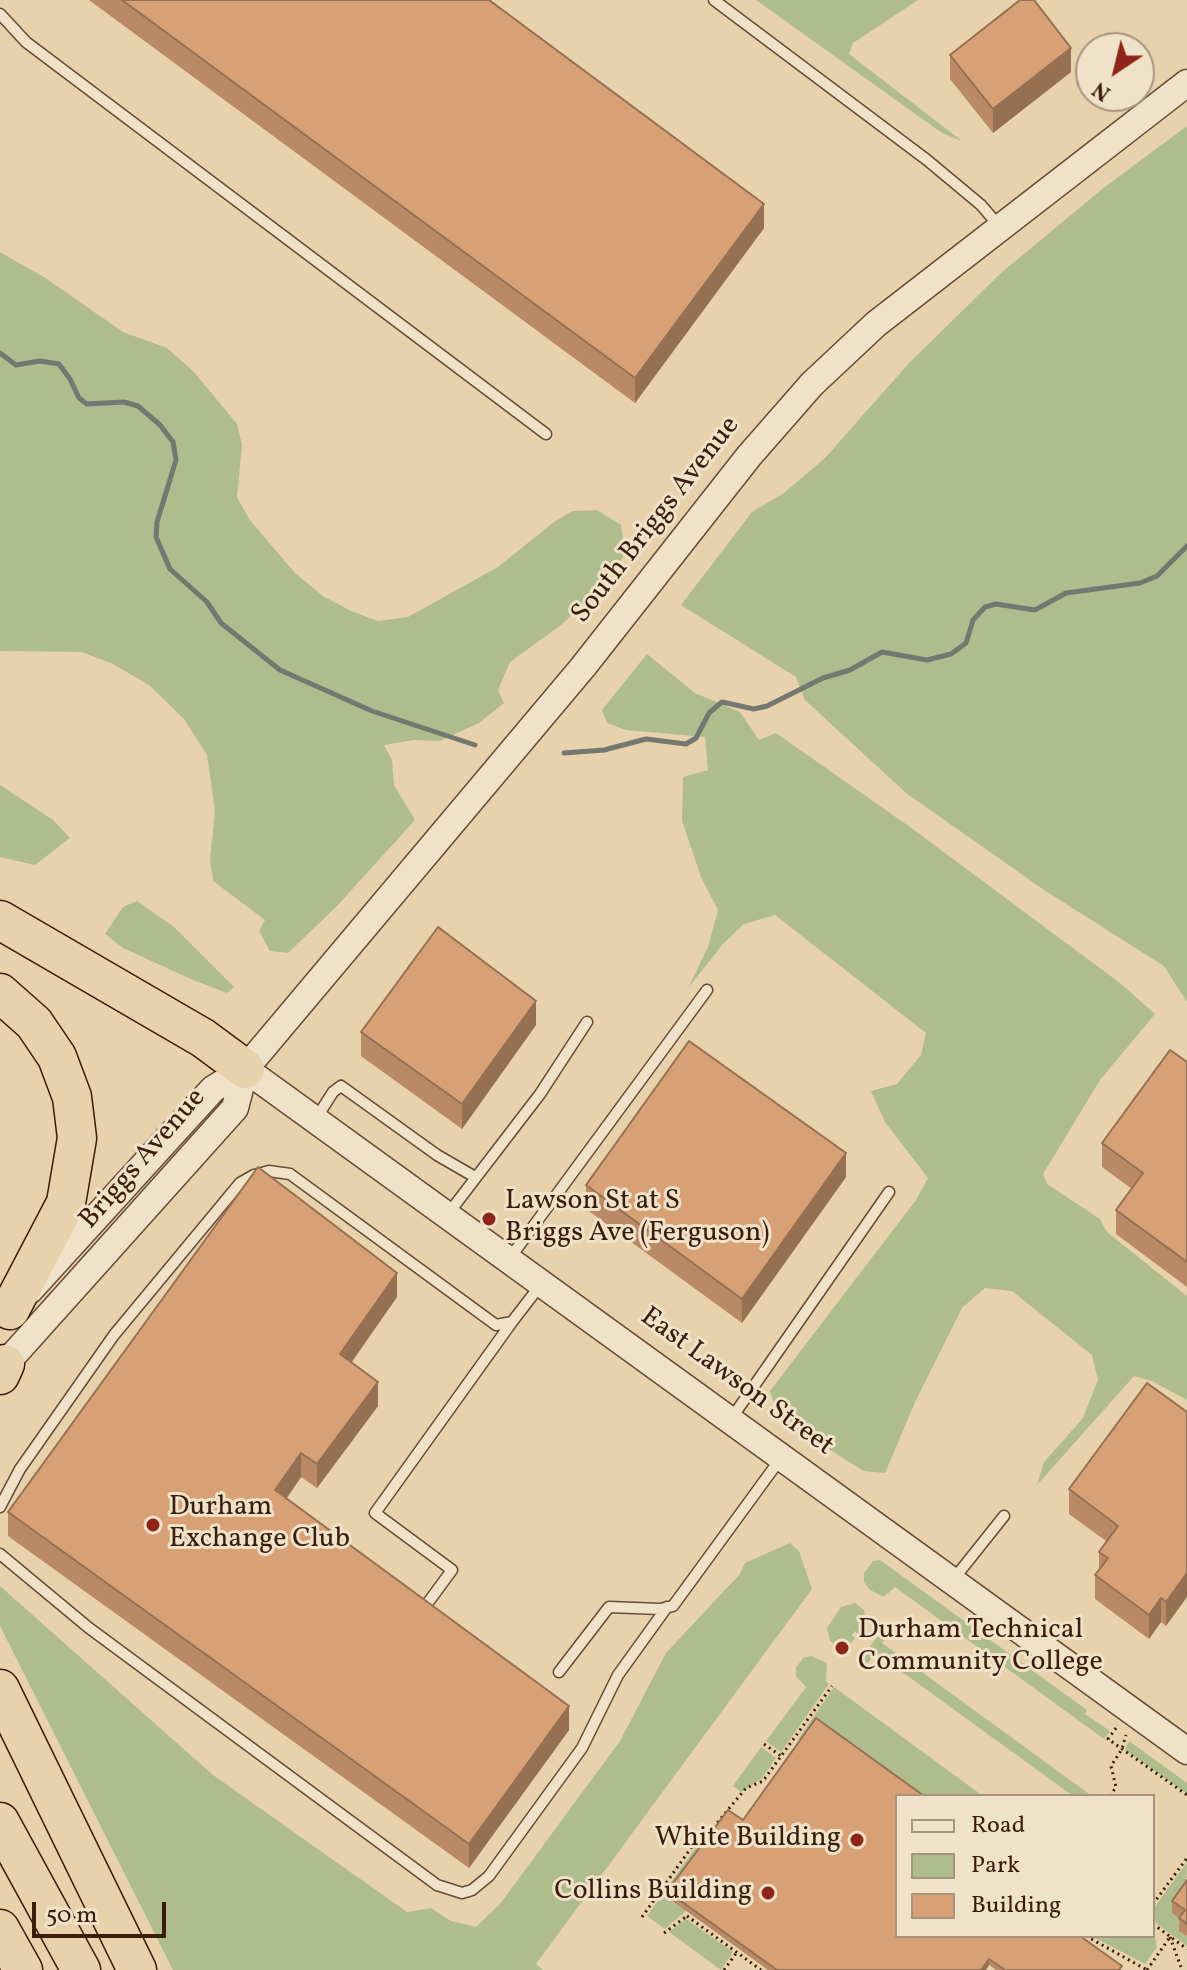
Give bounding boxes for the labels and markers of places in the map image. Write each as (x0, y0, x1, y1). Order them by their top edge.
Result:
place label: Lawson St at S Briggs Ave (Ferguson) (505, 1186, 770, 1252)
marker: Lawson St at S Briggs Ave (Ferguson) (480, 1210, 498, 1228)
place label: Durham Exchange Club (169, 1492, 350, 1558)
marker: Durham Exchange Club (144, 1516, 162, 1534)
place label: Durham Technical Community College (858, 1615, 1103, 1681)
marker: Durham Technical Community College (833, 1639, 851, 1657)
place label: White Building (654, 1823, 841, 1857)
marker: White Building (848, 1831, 866, 1849)
place label: Collins Building (554, 1876, 752, 1910)
marker: Collins Building (759, 1884, 777, 1902)

